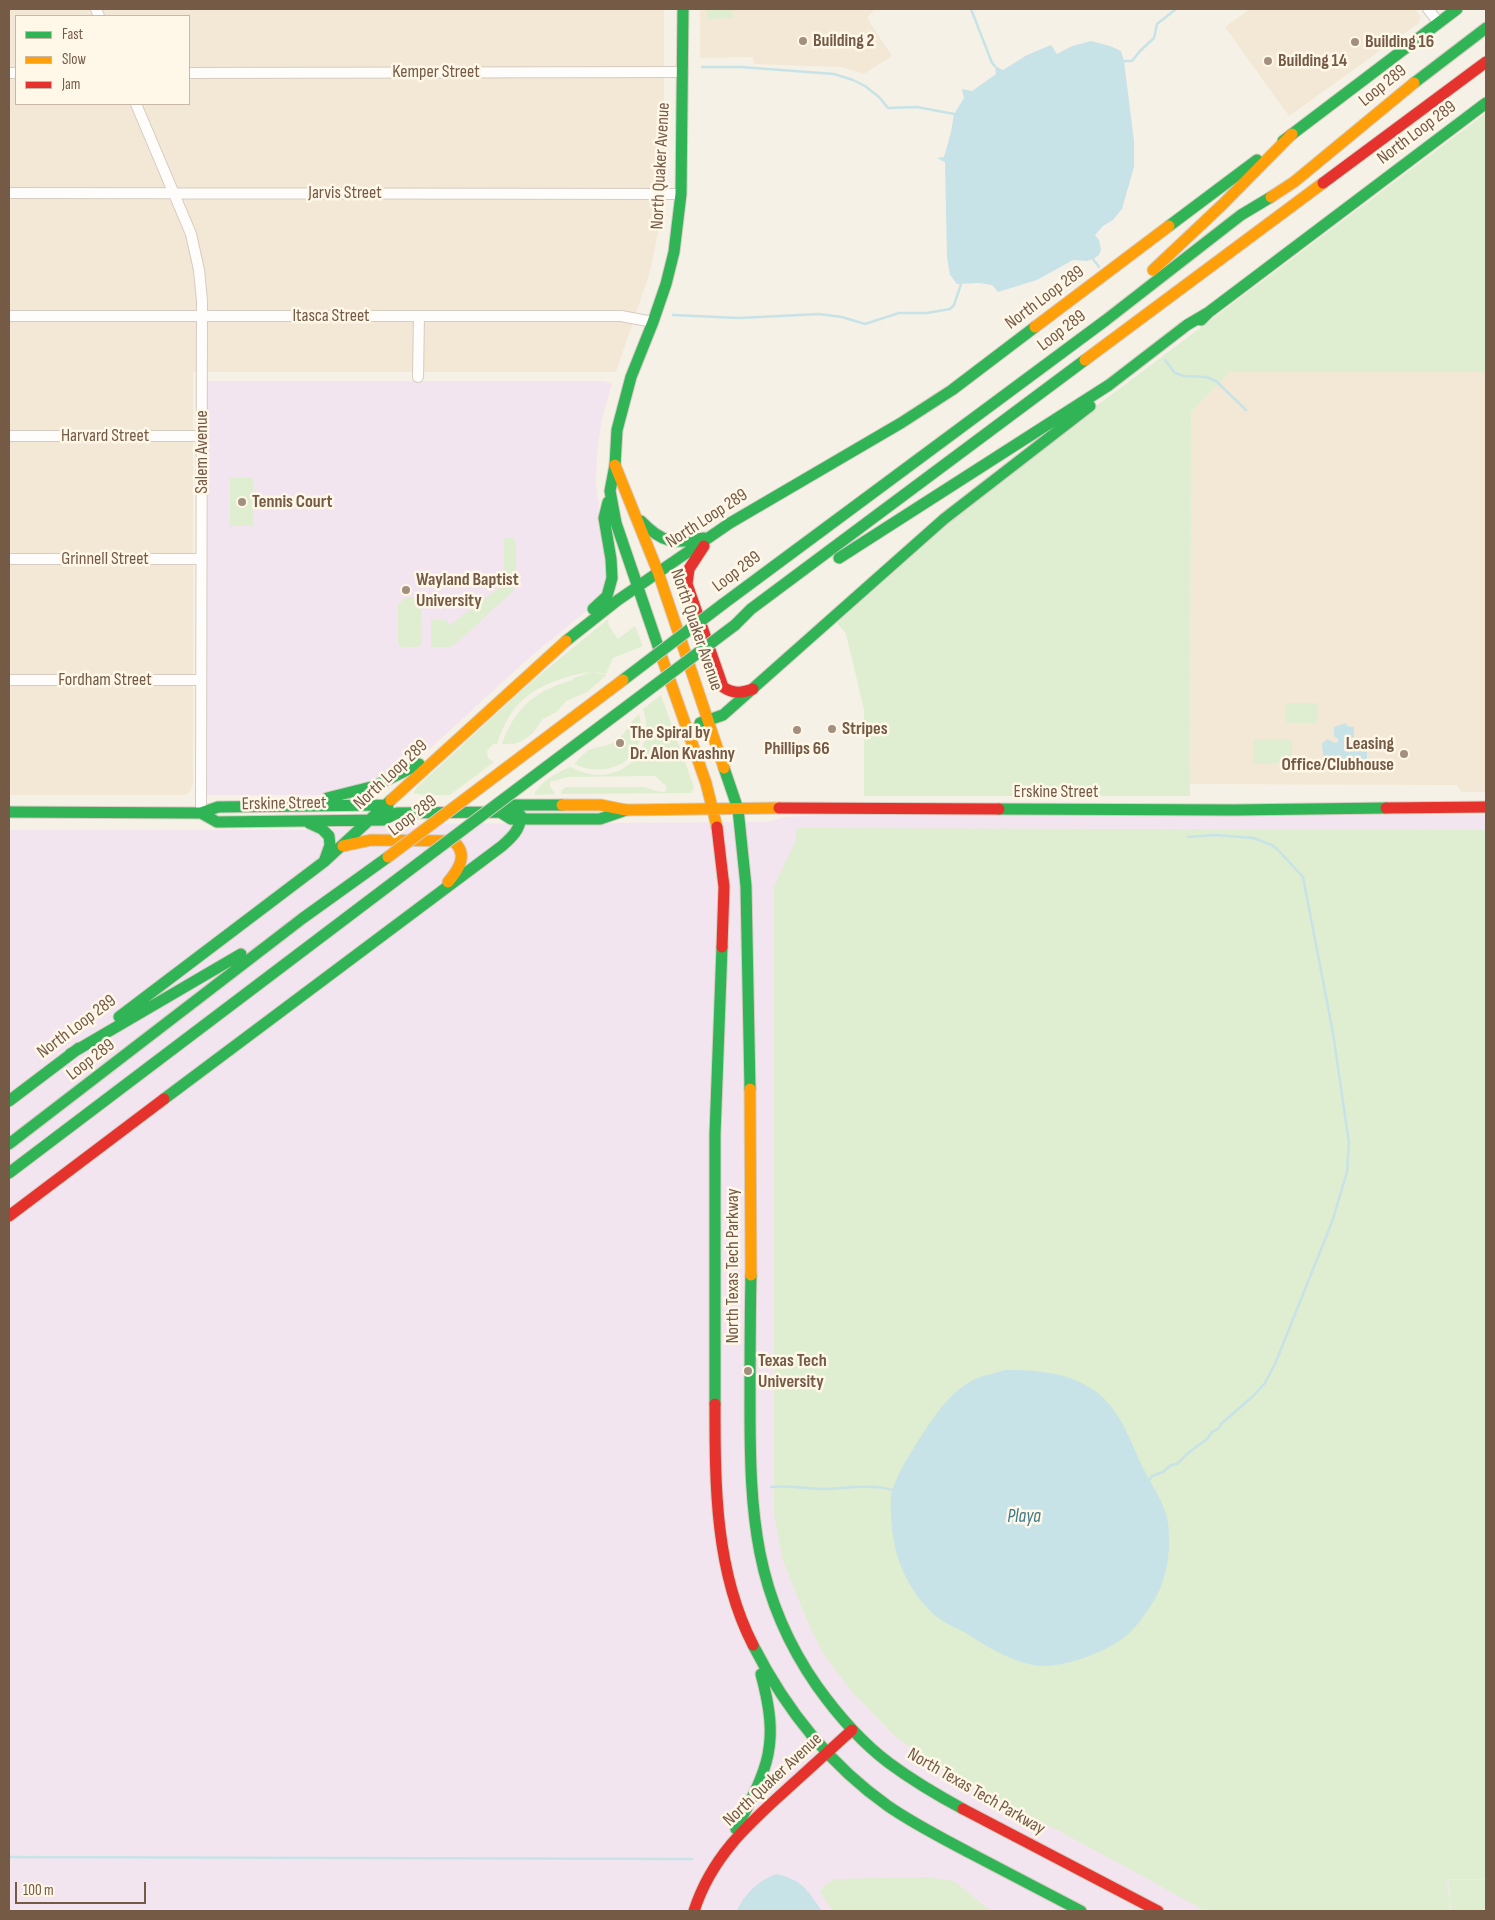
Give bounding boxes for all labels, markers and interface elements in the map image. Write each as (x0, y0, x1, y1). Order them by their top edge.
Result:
legend (15, 15, 190, 105)
text: Fast (62, 25, 83, 44)
place label: Building 2 (813, 30, 875, 52)
place label: Building 16 (1365, 31, 1434, 53)
marker: Building 2 (797, 35, 809, 47)
marker: Building 16 (1349, 36, 1361, 48)
text: Slow (62, 50, 86, 69)
place label: Building 14 (1278, 50, 1347, 72)
marker: Building 14 (1262, 55, 1274, 67)
street label: Loop 289 (1355, 60, 1411, 112)
street label: Kemper Street (392, 61, 480, 83)
text: Jam (62, 75, 80, 94)
street label: North Loop 289 (1373, 96, 1461, 170)
street label: North Quaker Avenue (647, 102, 675, 230)
street label: Jarvis Street (308, 182, 382, 204)
street label: North Loop 289 (1001, 261, 1089, 335)
street label: Itasca Street (292, 305, 370, 327)
street label: Loop 289 (1034, 306, 1090, 356)
street label: Salem Avenue (191, 410, 213, 494)
street label: Harvard Street (61, 425, 149, 447)
street label: North Loop 289 (662, 485, 752, 553)
place label: Tennis Court (252, 491, 332, 513)
marker: Tennis Court (236, 496, 248, 508)
street label: Loop 289 (709, 547, 765, 597)
street label: Grinnell Street (61, 548, 149, 570)
street label: North Quaker Avenue (665, 566, 727, 694)
place label: Wayland Baptist University (416, 569, 519, 612)
marker: Wayland Baptist University (400, 584, 412, 596)
street label: Fordham Street (58, 669, 152, 691)
place label: Stripes (842, 718, 888, 740)
place label: The Spiral by Dr. Alon Kvashny (630, 722, 735, 764)
marker: Stripes (826, 723, 838, 735)
marker: Phillips 66 (791, 724, 803, 736)
place label: Leasing Office/Clubhouse (1281, 733, 1394, 776)
street label: North Loop 289 (350, 735, 432, 815)
marker: The Spiral by Dr. Alon Kvashny (614, 737, 626, 749)
place label: Phillips 66 (764, 738, 830, 760)
marker: Leasing Office/Clubhouse (1398, 748, 1410, 760)
street label: Erskine Street (1014, 781, 1098, 803)
street label: Loop 289 (385, 791, 441, 841)
street label: Erskine Street (241, 792, 327, 816)
street label: North Loop 289 (33, 990, 121, 1064)
street label: Loop 289 (63, 1035, 119, 1085)
street label: North Texas Tech Parkway (722, 1188, 744, 1344)
place label: Texas Tech University (758, 1350, 827, 1392)
marker: Texas Tech University (742, 1365, 754, 1377)
water label: Playa (1007, 1506, 1041, 1528)
street label: North Quaker Avenue (719, 1729, 827, 1831)
street label: North Texas Tech Parkway (903, 1744, 1049, 1840)
scale bar (18, 1872, 149, 1904)
text: 100 m (23, 1881, 54, 1900)

